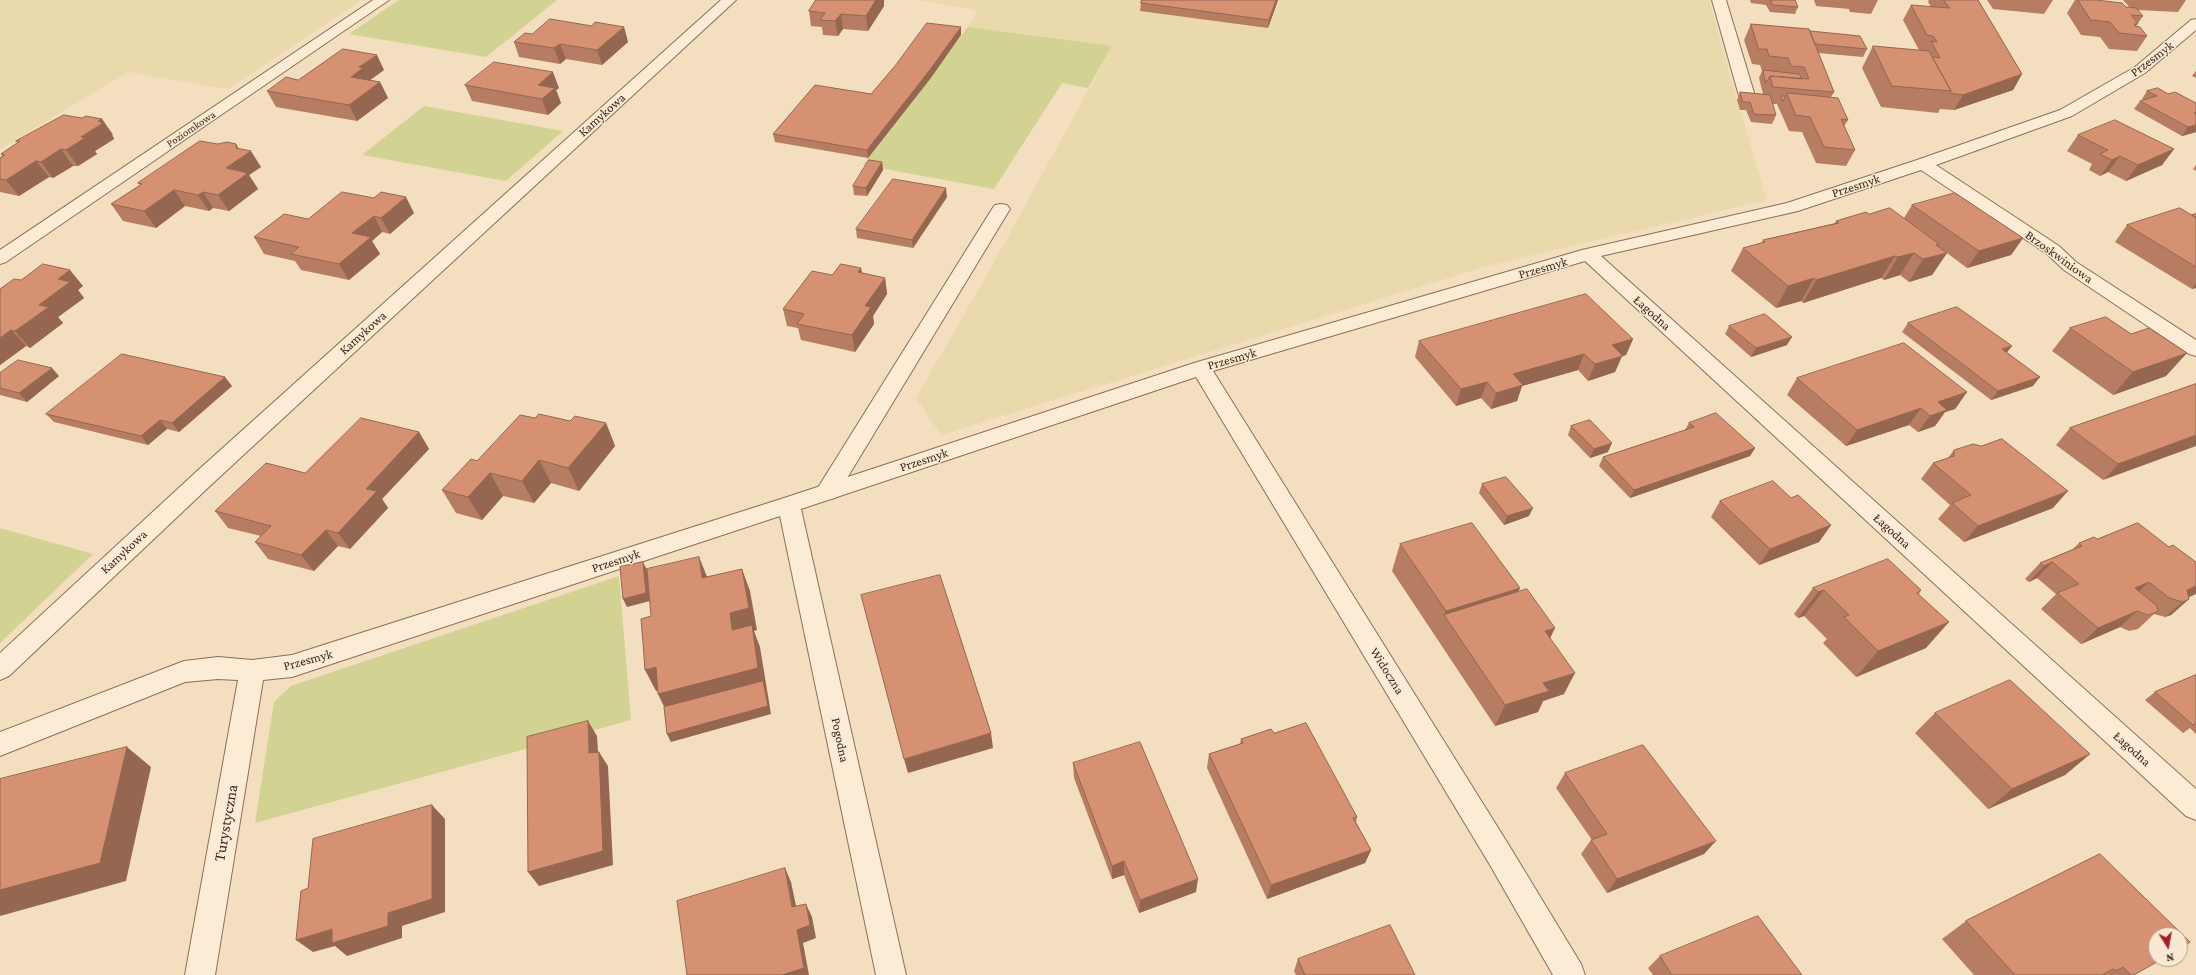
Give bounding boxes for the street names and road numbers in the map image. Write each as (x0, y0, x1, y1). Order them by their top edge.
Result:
street label: Przesmyk (2127, 38, 2177, 80)
street label: Kamykowa (575, 90, 629, 140)
street label: Poziomkowa (164, 108, 218, 150)
street label: Przesmyk (1830, 171, 1882, 201)
street label: Brzoskwiniowa (2022, 227, 2096, 287)
street label: Przesmyk (1517, 254, 1569, 282)
street label: Łagodna (1630, 292, 1674, 334)
street label: Kamykowa (336, 308, 390, 358)
street label: Przesmyk (1206, 345, 1258, 373)
street label: Przesmyk (898, 445, 950, 475)
street label: Łagodna (1870, 510, 1914, 552)
street label: Kamykowa (98, 527, 150, 577)
street label: Przesmyk (590, 546, 642, 576)
street label: Widoczna (1367, 645, 1407, 697)
street label: Przesmyk (282, 646, 334, 674)
street label: Pogodna (828, 716, 852, 764)
street label: Łagodna (2110, 728, 2154, 770)
street label: Turystyczna (210, 783, 242, 863)

